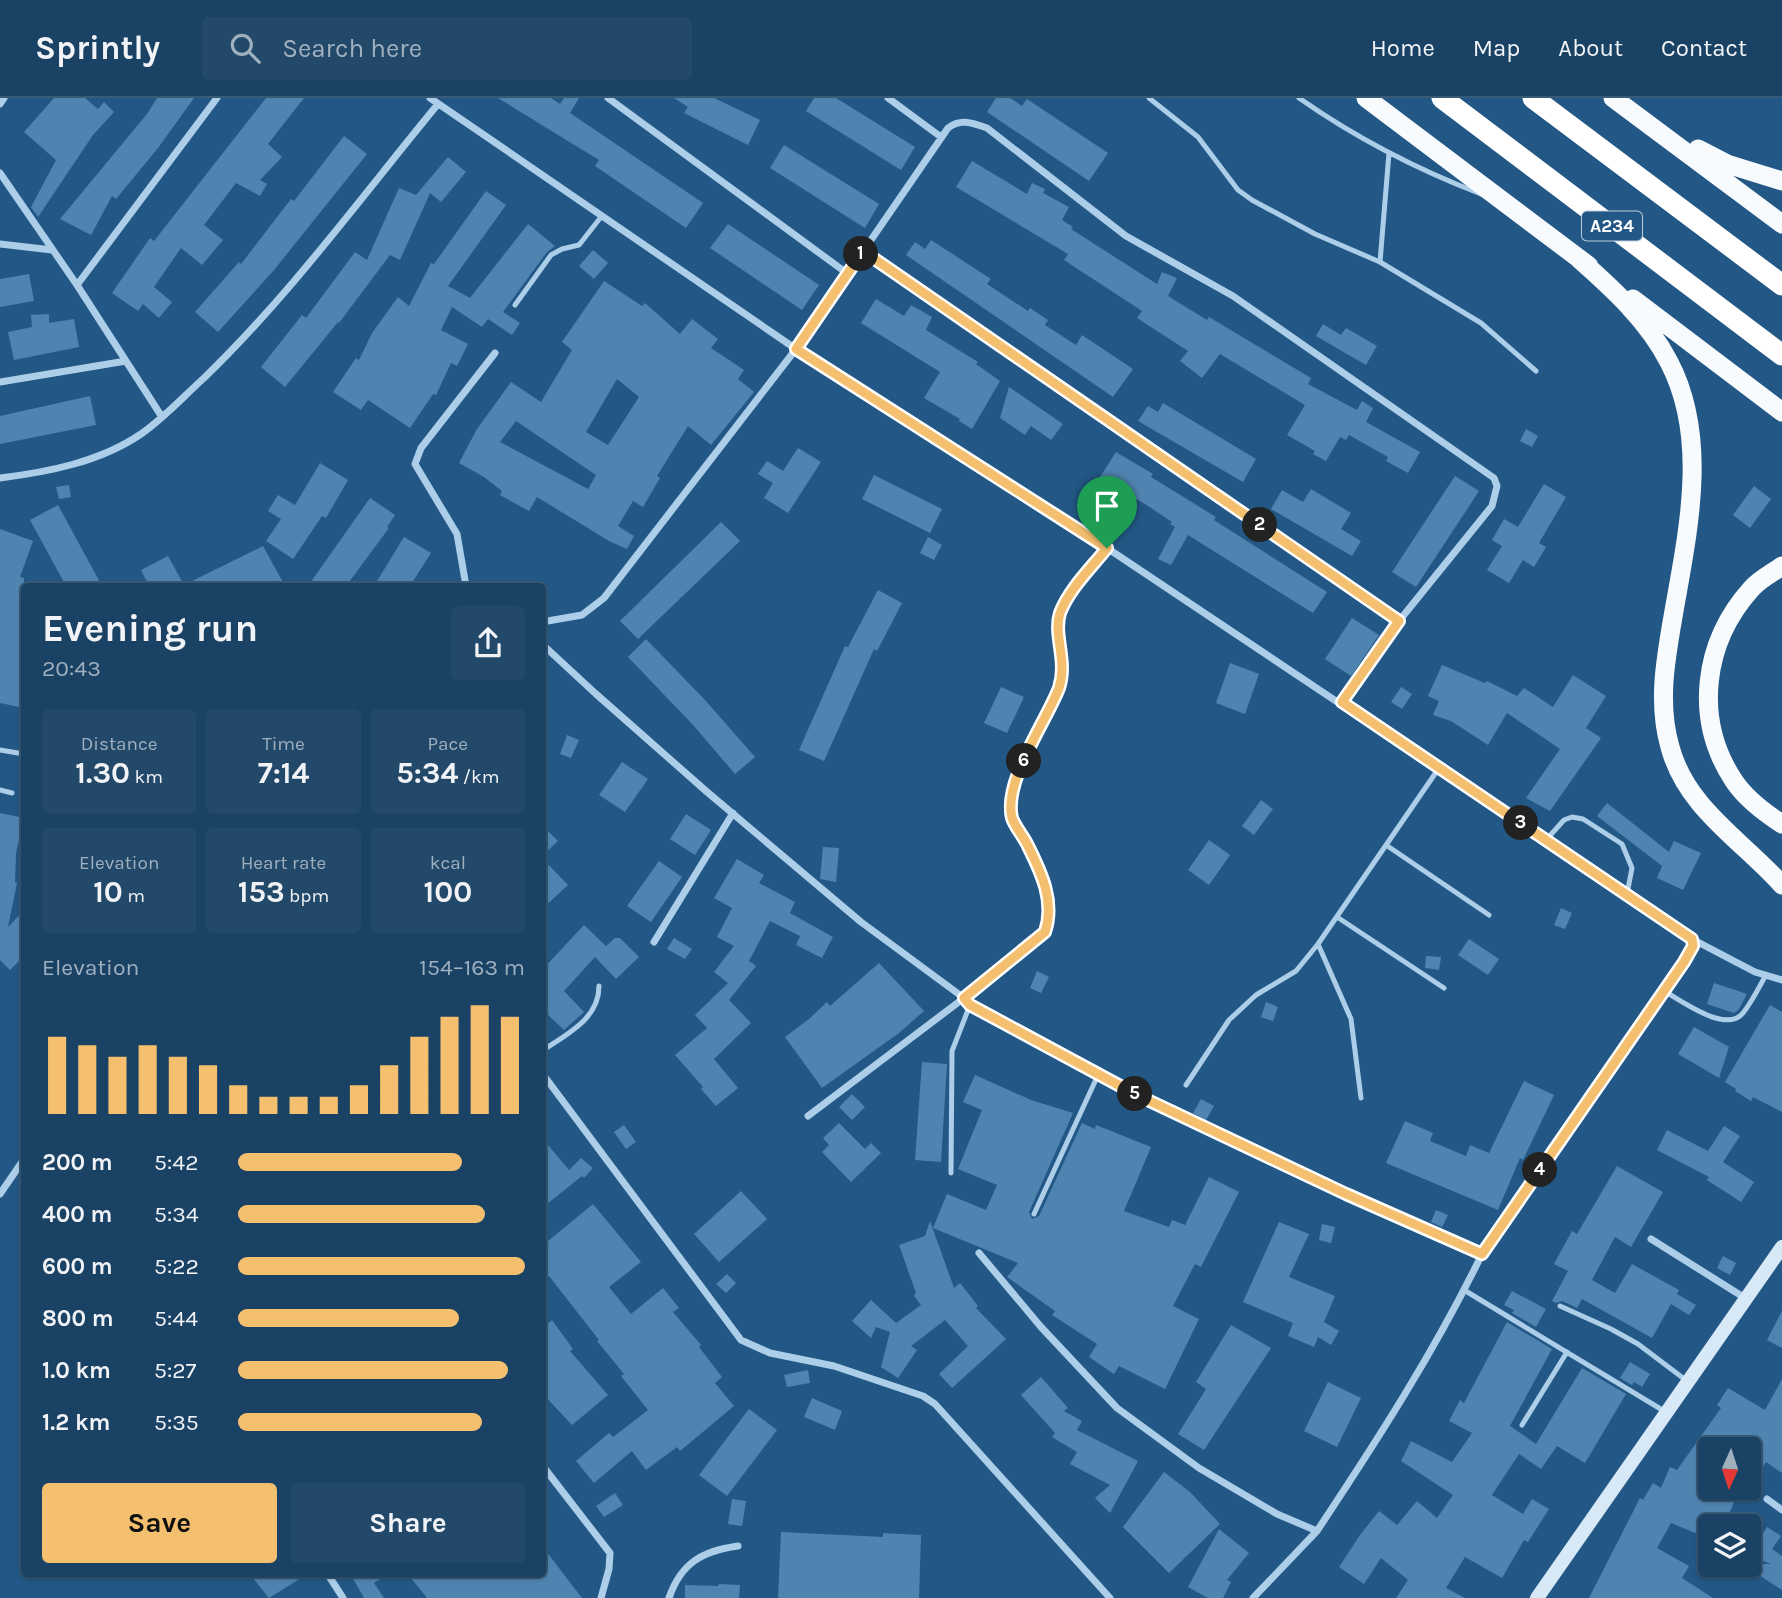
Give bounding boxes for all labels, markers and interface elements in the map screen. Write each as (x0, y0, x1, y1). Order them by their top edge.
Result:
search box (202, 17, 692, 80)
text: Sprintly (35, 29, 160, 67)
icon: search (226, 29, 264, 67)
text: Search here (282, 33, 422, 64)
text: Home (1371, 34, 1435, 62)
text: Map (1473, 34, 1520, 62)
text: About (1558, 34, 1623, 62)
text: Contact (1661, 34, 1747, 62)
road number: A234 (1582, 211, 1642, 240)
pin: 1 (844, 236, 878, 272)
text: 1 (857, 242, 864, 264)
pin (1077, 476, 1137, 548)
icon: arrive (1088, 487, 1126, 525)
pin: 2 (1242, 508, 1278, 542)
text: 2 (1254, 513, 1265, 535)
text: Evening run (42, 606, 258, 651)
button: share (451, 606, 525, 680)
text: 20:43 (42, 655, 101, 682)
text: Distance (81, 733, 158, 755)
text: Time (262, 733, 305, 755)
text: Pace (428, 733, 468, 755)
pin: 6 (1006, 744, 1042, 778)
text: 6 (1018, 749, 1029, 771)
text: 1.30 (75, 755, 130, 791)
text: 7:14 (258, 755, 309, 791)
text: 5:34 (396, 755, 458, 791)
text: km (130, 766, 163, 788)
text: /km (458, 766, 499, 788)
pin: 3 (1504, 806, 1538, 840)
text: 3 (1515, 811, 1526, 833)
text: Elevation (79, 852, 159, 874)
text: Heart rate (241, 852, 326, 874)
text: kcal (430, 852, 466, 874)
text: 10 (93, 874, 123, 910)
text: 153 (238, 874, 285, 910)
text: 100 (423, 874, 472, 910)
text: m (123, 885, 145, 907)
text: bpm (285, 885, 329, 907)
text: Elevation (42, 954, 139, 981)
text: 154–163 m (419, 954, 525, 981)
pin: 5 (1118, 1076, 1152, 1112)
text: 5 (1129, 1082, 1140, 1104)
text: 200 m (42, 1149, 113, 1176)
text: 5:42 (154, 1149, 198, 1176)
pin: 4 (1522, 1152, 1558, 1188)
text: 4 (1534, 1158, 1545, 1180)
text: 400 m (42, 1201, 112, 1228)
text: 5:34 (154, 1201, 199, 1228)
text: 600 m (42, 1253, 113, 1280)
text: 5:22 (154, 1253, 199, 1280)
text: 800 m (42, 1305, 114, 1332)
text: 5:44 (154, 1305, 198, 1332)
text: 1.0 km (42, 1357, 111, 1384)
text: 5:27 (154, 1357, 196, 1384)
text: 1.2 km (42, 1409, 110, 1436)
text: 5:35 (154, 1409, 199, 1436)
north arrow (1698, 1437, 1760, 1500)
map controls (1698, 1437, 1761, 1577)
button: Save (42, 1483, 277, 1563)
button: Share (291, 1483, 525, 1563)
button: layers (1698, 1514, 1761, 1577)

